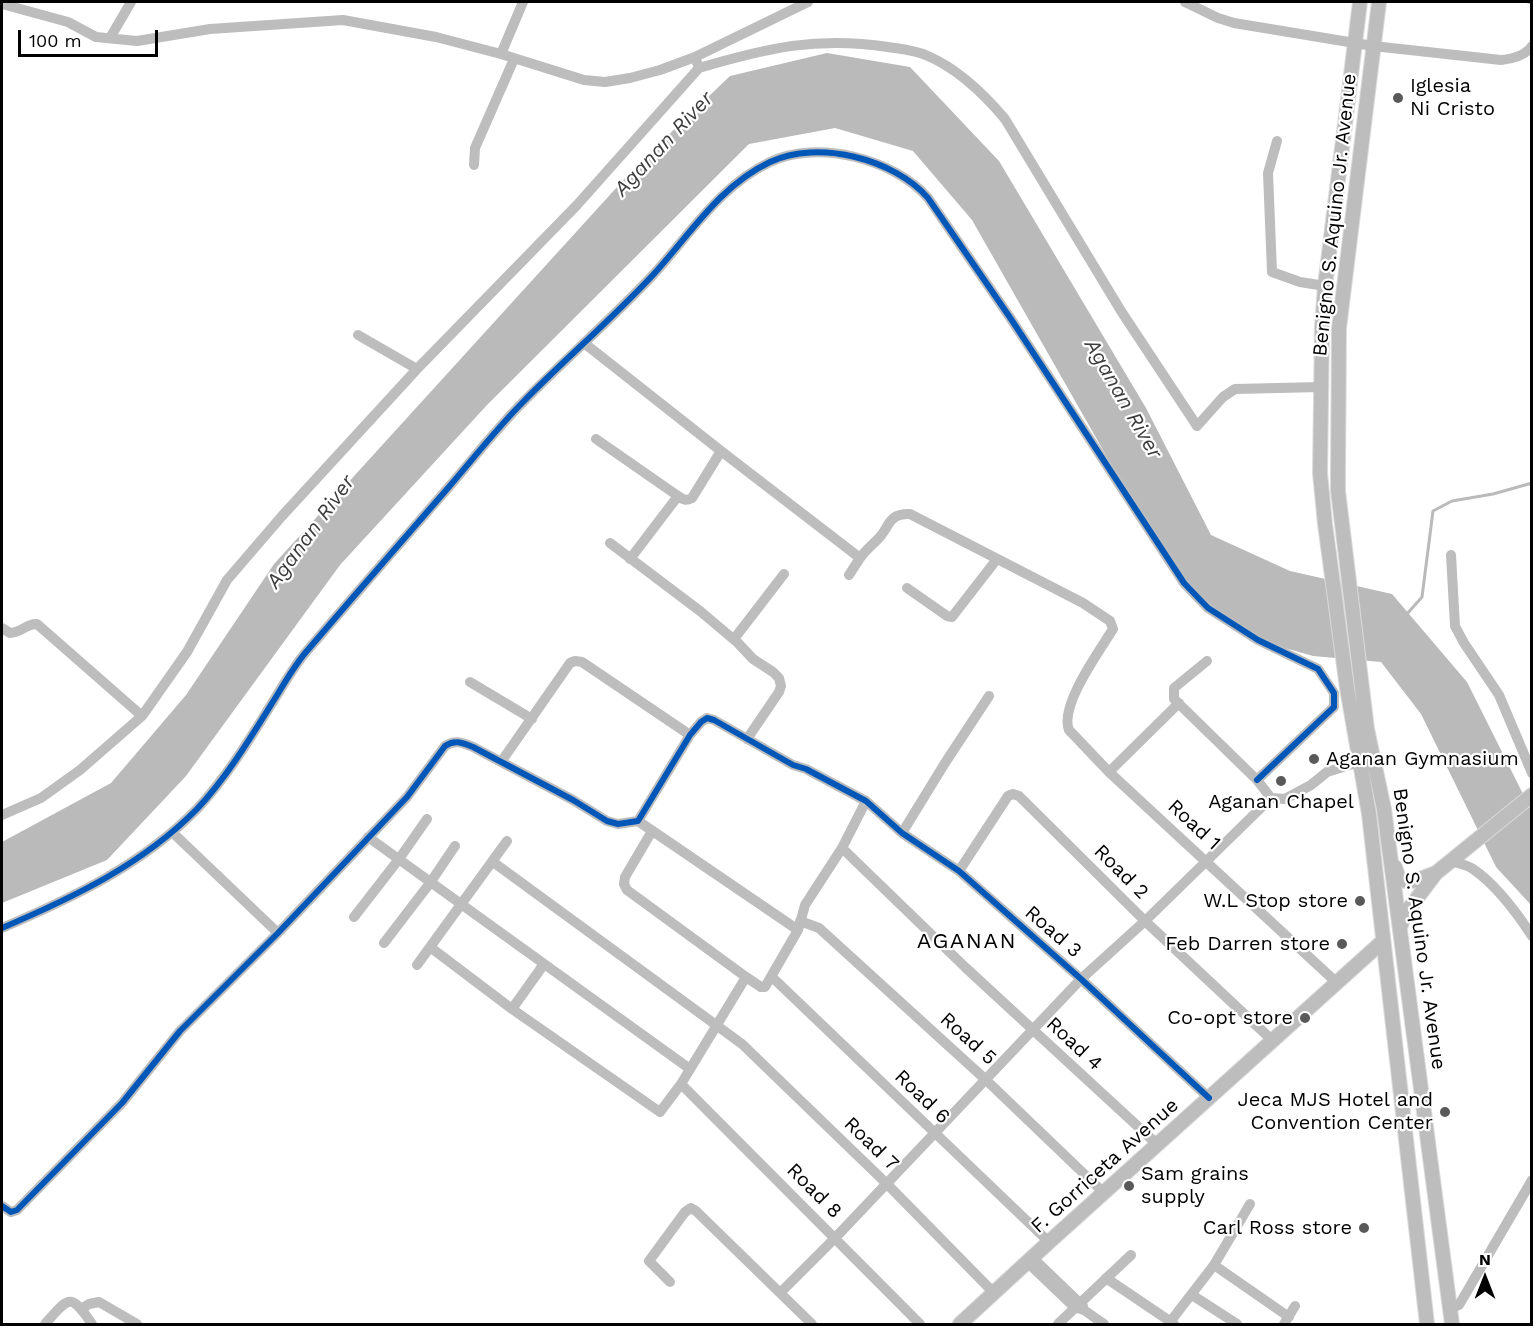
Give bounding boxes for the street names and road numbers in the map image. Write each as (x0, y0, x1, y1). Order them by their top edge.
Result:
street label: Benigno S. Aquino Jr. Avenue (1308, 72, 1362, 358)
street label: Benigno S. Aquino Jr. Avenue (1387, 787, 1451, 1071)
street label: Road 1 (1163, 795, 1225, 855)
street label: Road 2 (1089, 840, 1153, 904)
street label: Road 3 (1020, 901, 1086, 963)
street label: Road 5 (935, 1008, 1001, 1070)
street label: Road 4 (1041, 1012, 1107, 1076)
street label: Road 6 (889, 1065, 955, 1129)
street label: F. Gorriceta Avenue (1026, 1094, 1184, 1238)
street label: Road 7 (839, 1112, 903, 1176)
street label: Road 8 (781, 1158, 847, 1224)

